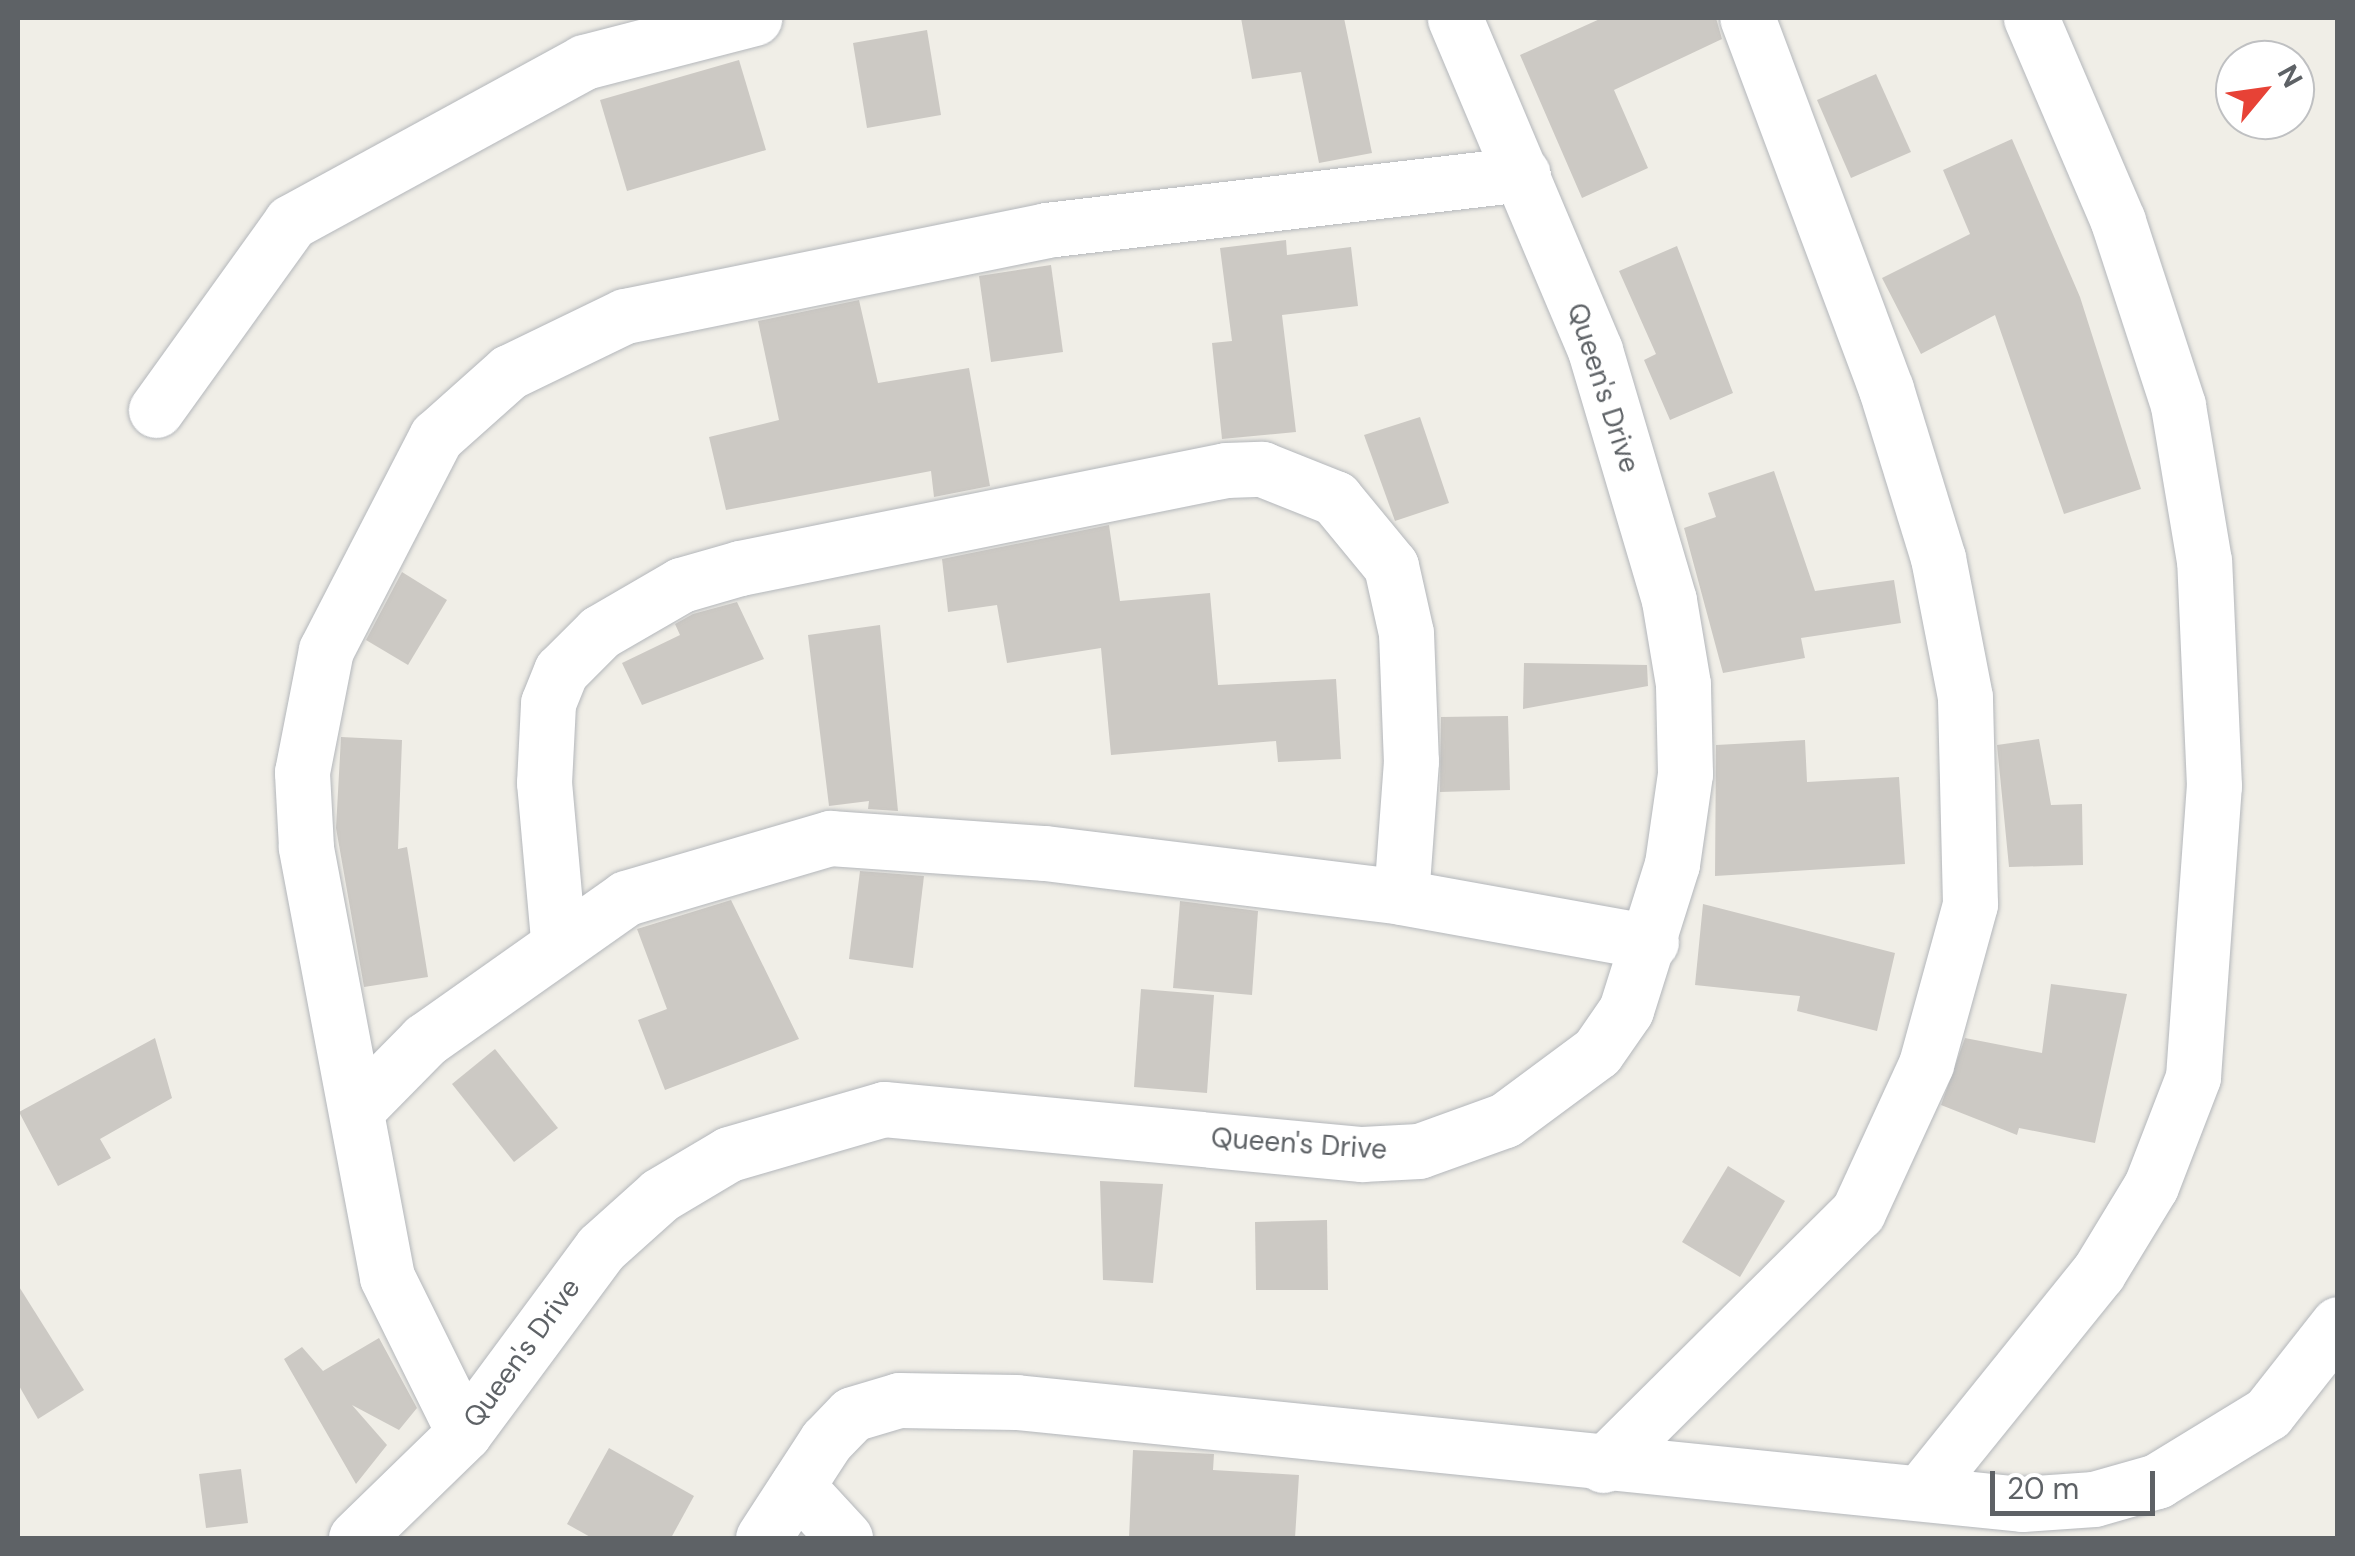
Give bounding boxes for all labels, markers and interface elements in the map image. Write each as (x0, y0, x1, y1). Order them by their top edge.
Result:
north arrow (2215, 40, 2315, 140)
text: N (2269, 58, 2311, 94)
street label: Queen's Drive (1560, 299, 1646, 477)
street label: Queen's Drive (1210, 1121, 1388, 1167)
street label: Queen's Drive (457, 1272, 587, 1434)
scale bar (1995, 1451, 2160, 1513)
text: 20 m (2007, 1469, 2079, 1508)

